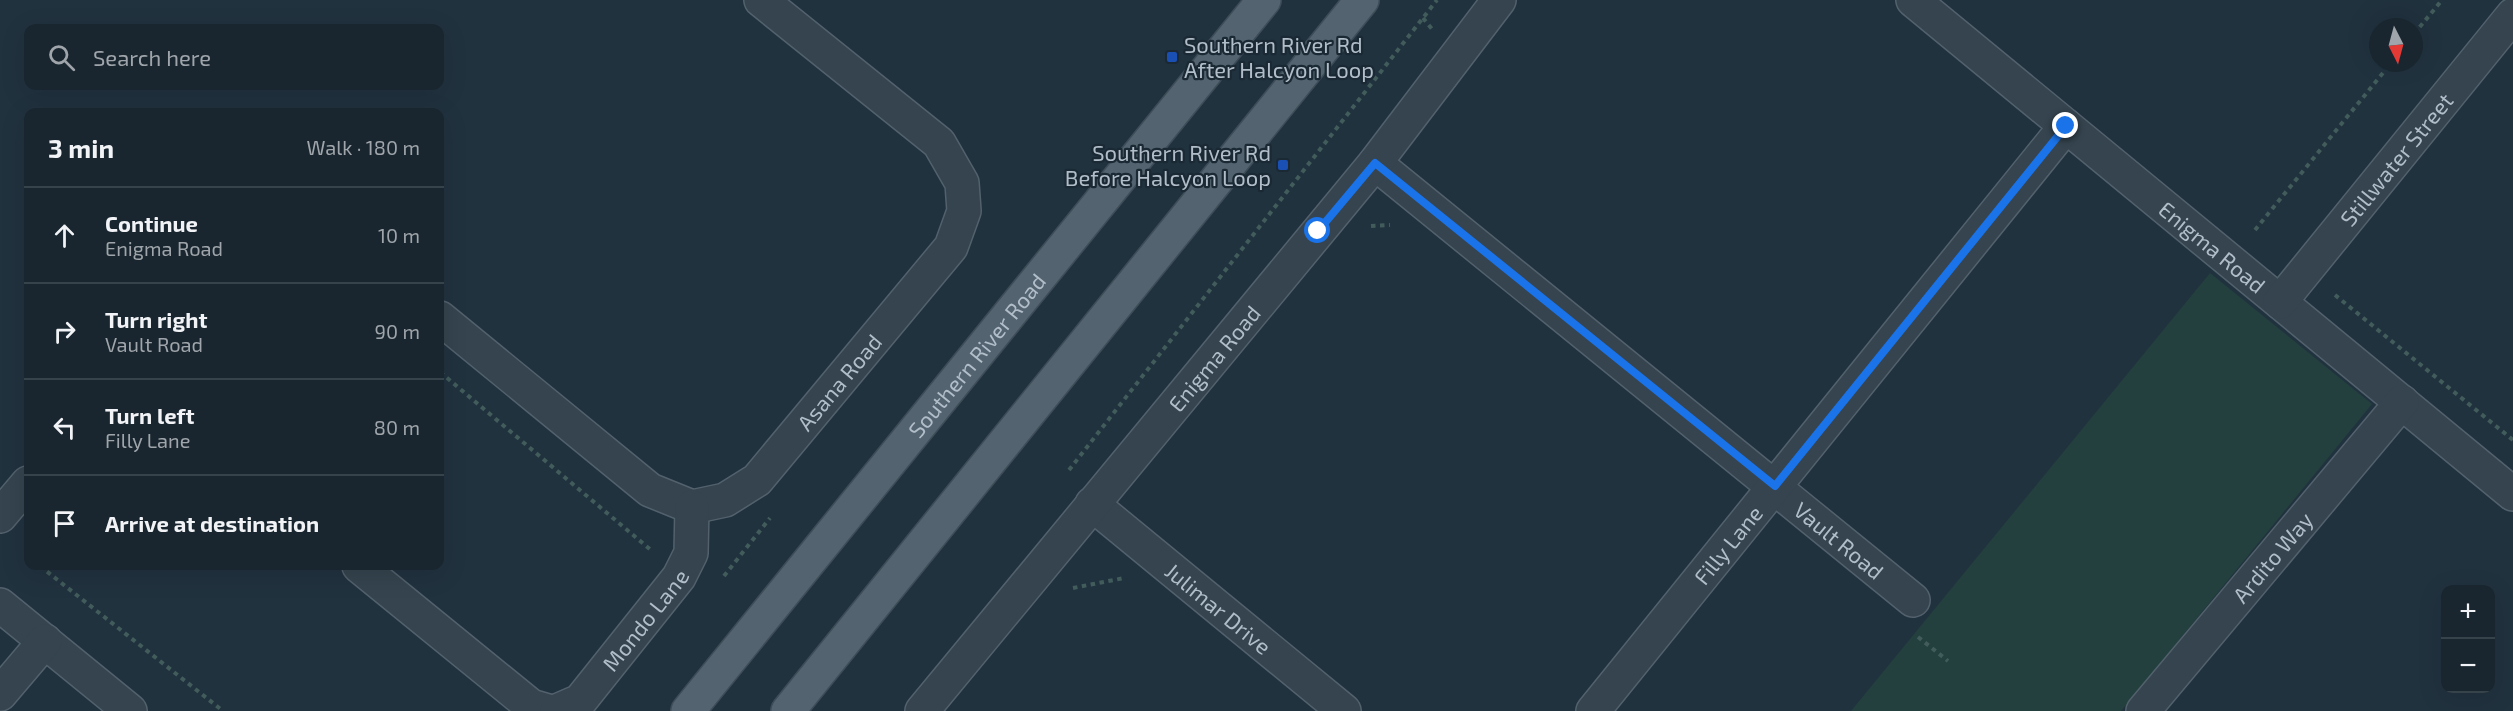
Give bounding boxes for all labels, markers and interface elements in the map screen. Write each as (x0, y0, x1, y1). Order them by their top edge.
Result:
north arrow (2369, 18, 2423, 72)
search box (24, 24, 444, 90)
place label: Southern River Rd After Halcyon Loop (1184, 31, 1374, 82)
icon: search (45, 41, 78, 74)
text: Search here (93, 44, 211, 70)
marker: Southern River Rd After Halcyon Loop (1165, 50, 1179, 64)
street label: Stillwater Street (2334, 87, 2458, 231)
route end (2052, 112, 2078, 138)
text: 3 min (48, 132, 114, 163)
text: Walk · 180 m (307, 135, 420, 159)
place label: Southern River Rd Before Halcyon Loop (1065, 139, 1271, 190)
marker: Southern River Rd Before Halcyon Loop (1276, 158, 1290, 172)
street label: Enigma Road (2154, 195, 2271, 298)
text: Continue (105, 210, 198, 236)
route start (1304, 217, 1330, 243)
icon: ahead (48, 219, 81, 252)
text: 10 m (378, 223, 420, 247)
text: Enigma Road (105, 236, 223, 260)
street label: Southern River Road (902, 268, 1050, 442)
street label: Enigma Road (1162, 300, 1265, 416)
text: Turn right (105, 306, 207, 332)
icon: right (48, 315, 81, 348)
text: 90 m (375, 319, 420, 343)
street label: Asana Road (791, 328, 886, 435)
text: Vault Road (105, 332, 203, 356)
text: Turn left (105, 402, 194, 428)
icon: left (48, 411, 81, 444)
text: 80 m (374, 415, 420, 439)
text: Filly Lane (105, 428, 190, 452)
street label: Vault Road (1789, 496, 1889, 584)
street label: Filly Lane (1688, 500, 1767, 589)
street label: Ardito Way (2227, 506, 2318, 608)
icon: arrive (48, 507, 81, 540)
text: Arrive at destination (105, 510, 319, 536)
street label: Julimar Drive (1161, 557, 1277, 659)
street label: Mondo Lane (596, 565, 694, 676)
map controls (2441, 585, 2495, 693)
button: + (2441, 585, 2495, 639)
button: − (2441, 639, 2495, 693)

